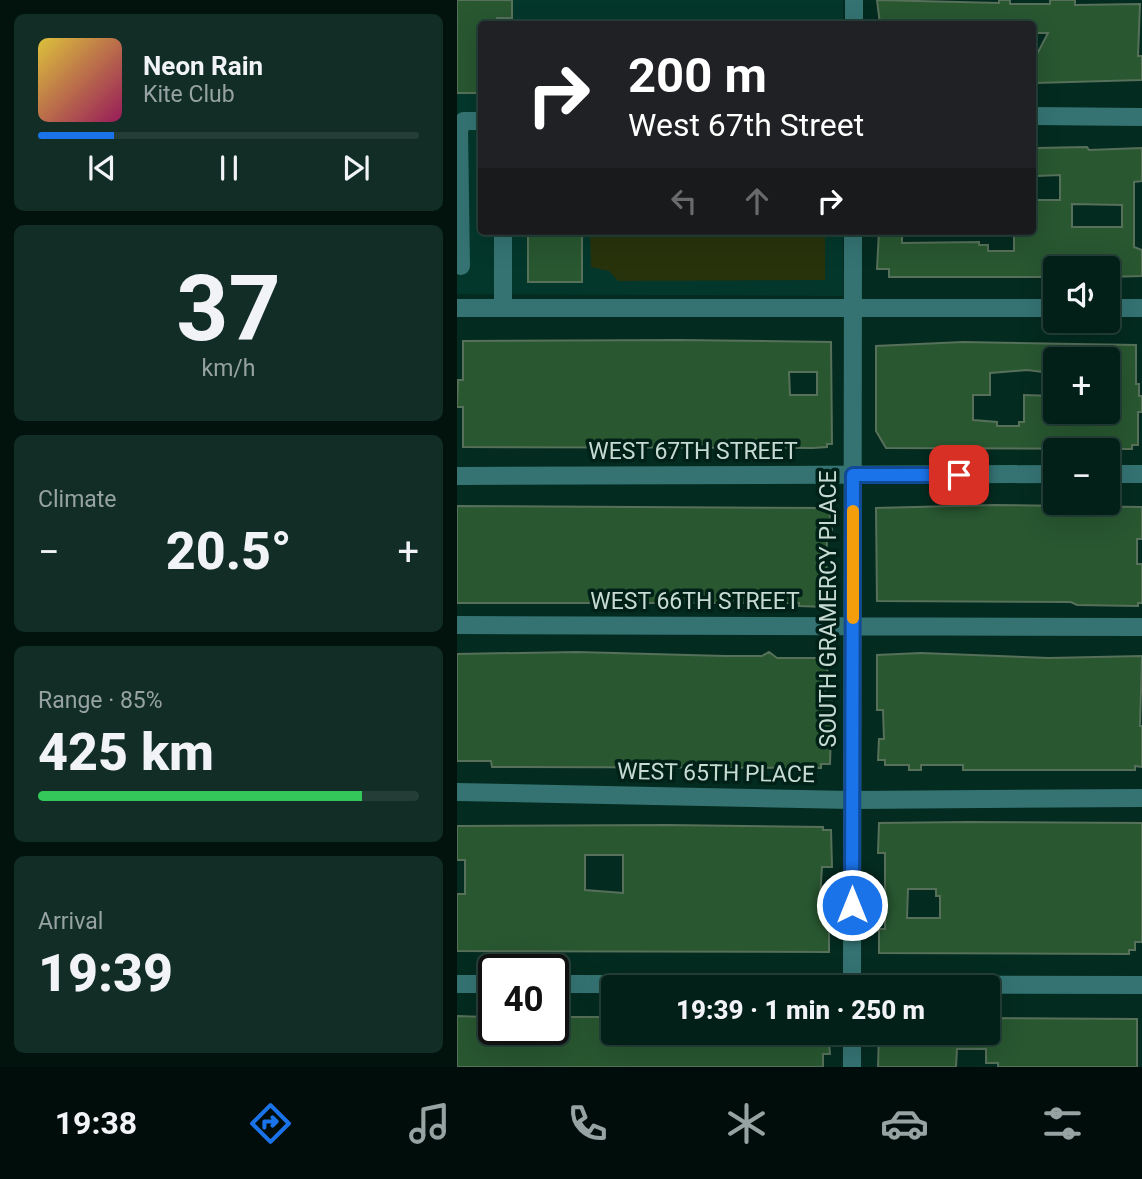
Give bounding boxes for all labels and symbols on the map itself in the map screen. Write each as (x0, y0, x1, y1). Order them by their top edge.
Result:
street label: WEST 67TH STREET (588, 438, 798, 465)
pin (929, 445, 989, 505)
street label: SOUTH GRAMERCY PLACE (815, 471, 842, 747)
street label: WEST 66TH STREET (590, 588, 800, 615)
street label: WEST 65TH PLACE (617, 758, 815, 788)
position arrow (815, 868, 889, 942)
speed limit sign: 40 (478, 954, 569, 1045)

